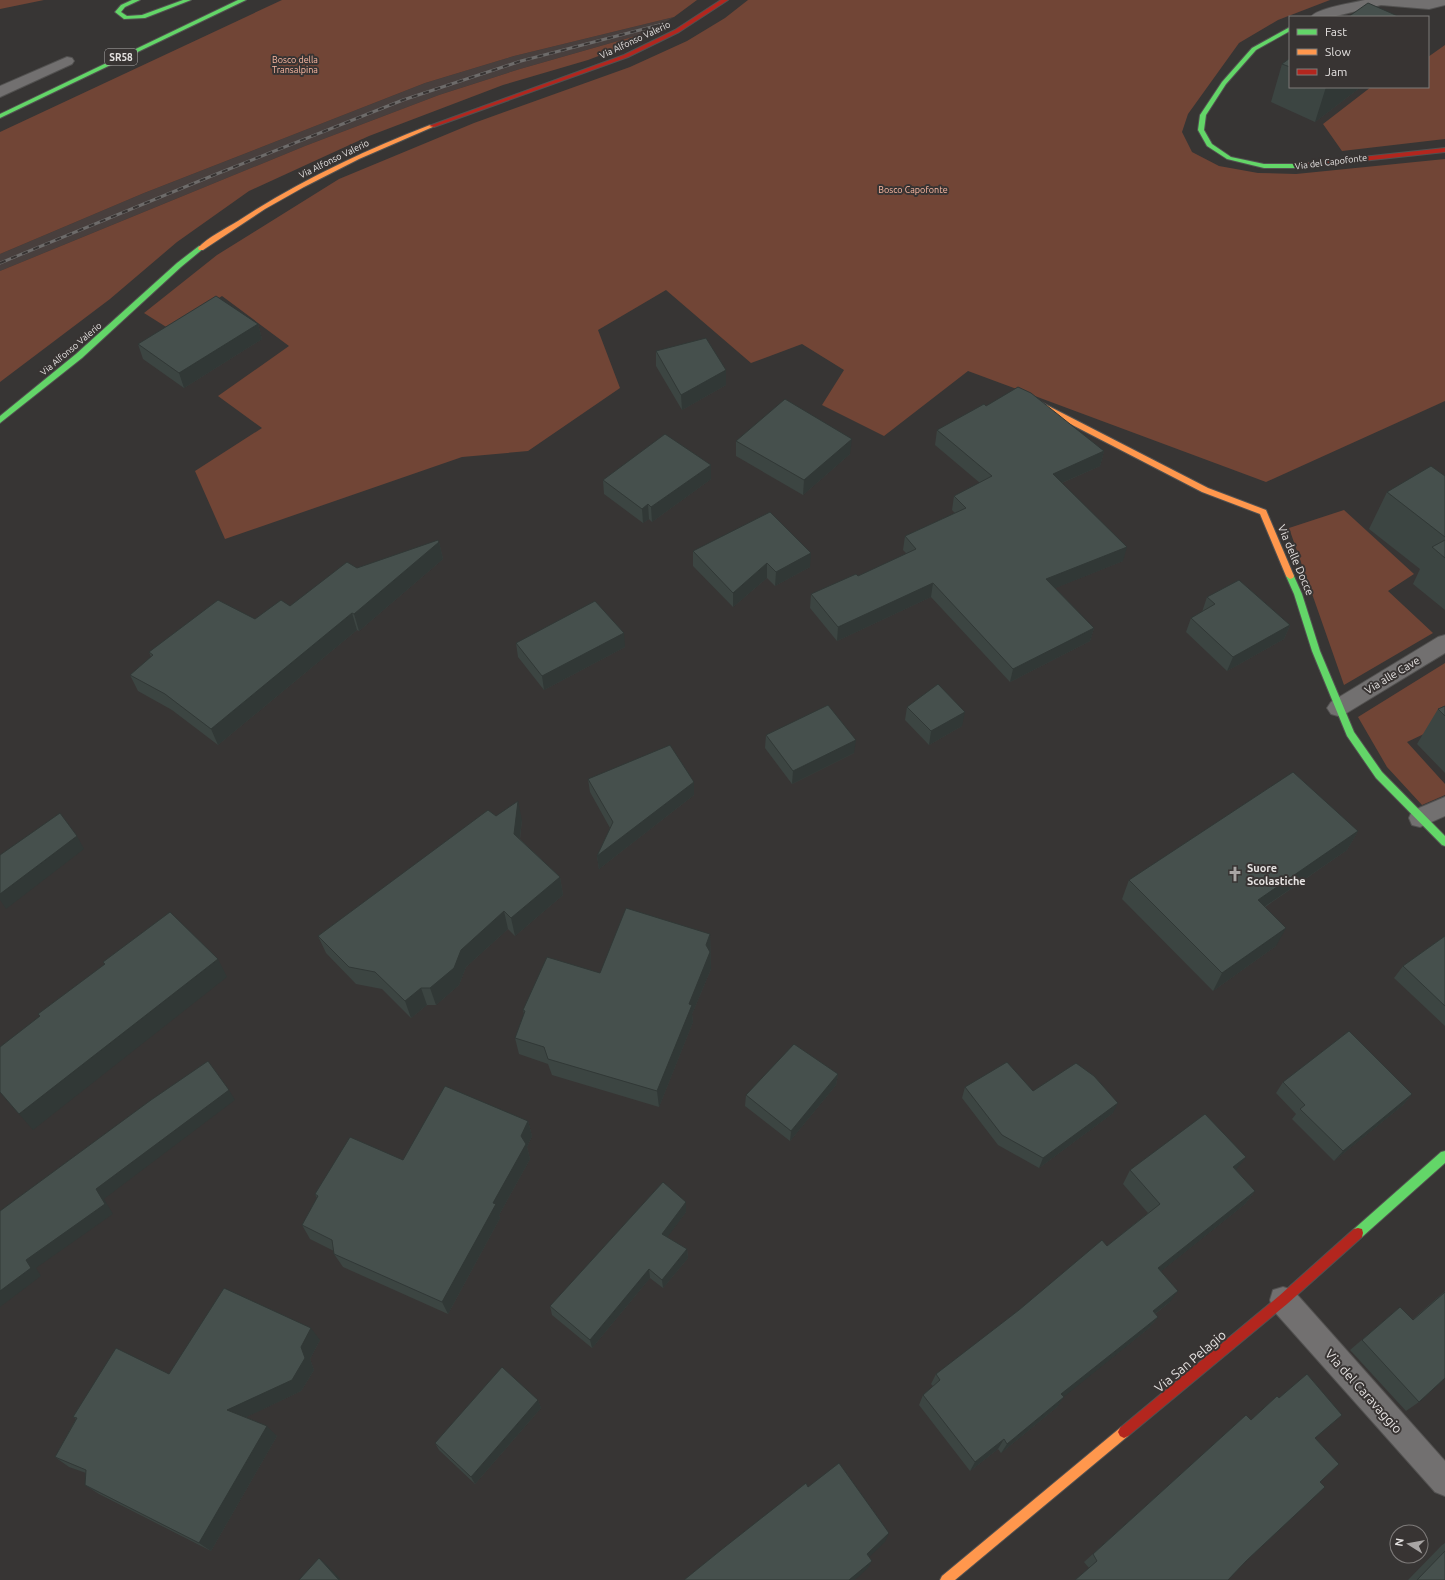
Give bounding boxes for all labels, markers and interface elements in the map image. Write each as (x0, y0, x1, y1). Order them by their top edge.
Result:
legend (1289, 16, 1429, 88)
street label: Via Alfonso Valerio (598, 19, 672, 61)
text: Fast (1325, 25, 1347, 38)
text: Slow (1325, 45, 1351, 58)
road number: SR58 (105, 49, 137, 65)
park label: Bosco della Transalpina (272, 55, 318, 75)
text: Jam (1325, 65, 1347, 78)
street label: Via Alfonso Valerio (297, 138, 371, 180)
street label: Via del Capofonte (1294, 153, 1368, 171)
park label: Bosco Capofonte (878, 185, 948, 195)
street label: Via Alfonso Valerio (38, 321, 104, 377)
street label: Via delle Docce (1276, 523, 1316, 597)
street label: Via alle Cave (1362, 654, 1422, 696)
place label: Suore Scolastiche (1247, 862, 1306, 887)
church icon: Suore Scolastiche (1226, 865, 1244, 883)
street label: Via San Pelagio (1152, 1327, 1228, 1395)
street label: Via del Caravaggio (1323, 1346, 1405, 1436)
north arrow (1389, 1524, 1429, 1564)
text: N (1393, 1537, 1406, 1547)

